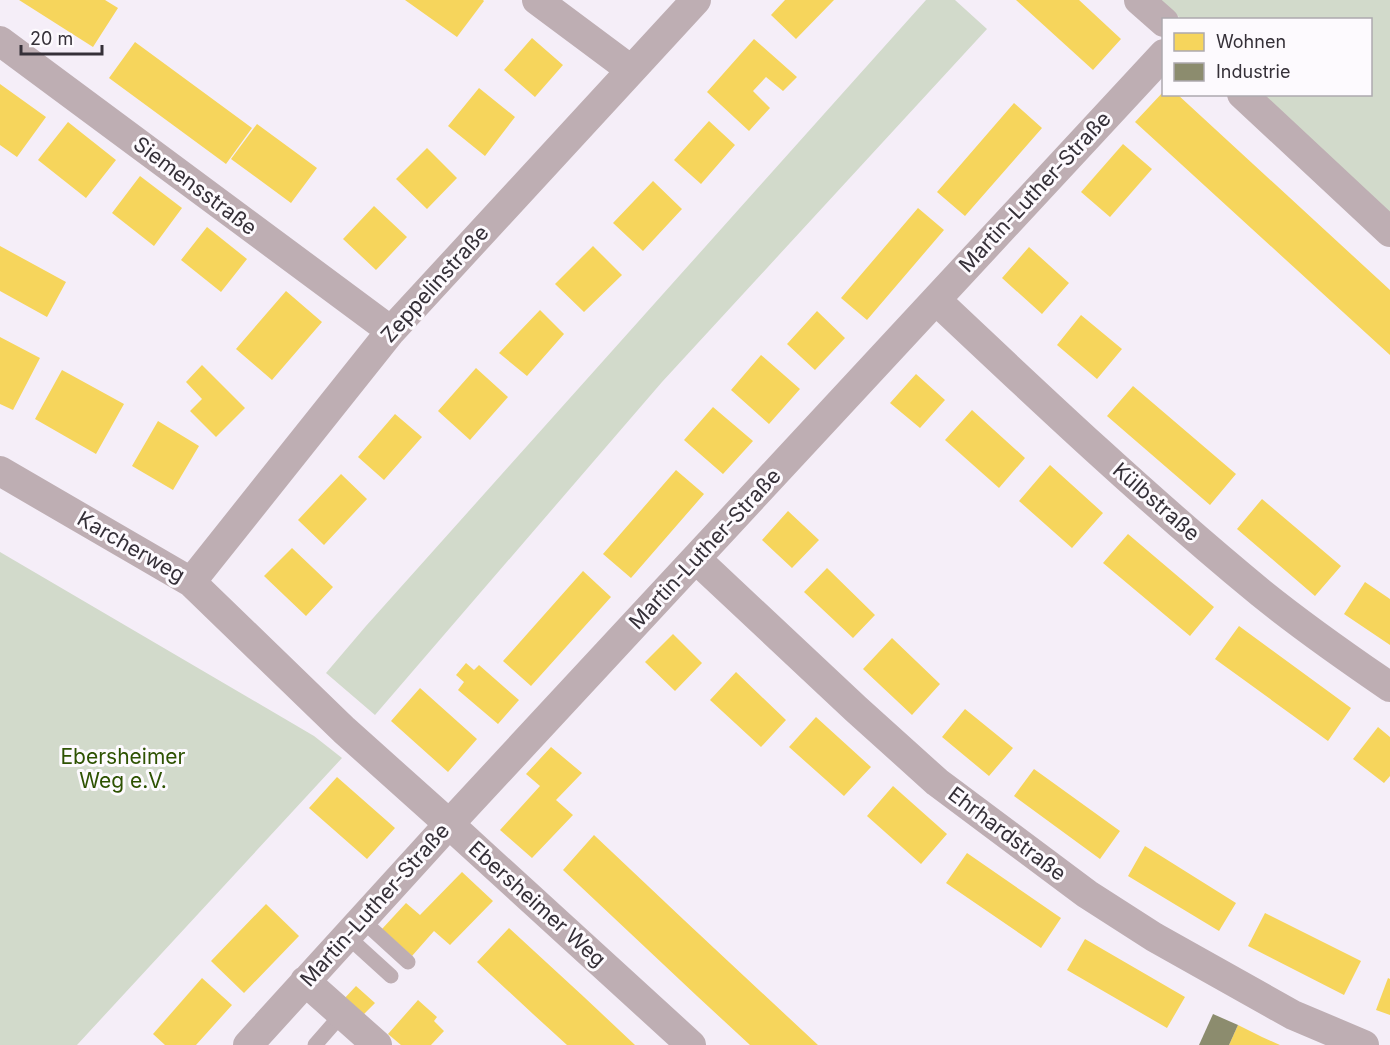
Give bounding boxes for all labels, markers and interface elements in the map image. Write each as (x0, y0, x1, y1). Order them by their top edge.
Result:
scale bar (21, 18, 102, 56)
legend (1162, 18, 1372, 96)
text: 20 m (30, 28, 73, 49)
text: Wohnen (1216, 31, 1286, 52)
text: Industrie (1216, 61, 1290, 82)
street label: Martin-Luther-Straße (954, 106, 1116, 277)
street label: Siemensstraße (129, 131, 262, 240)
street label: Zeppelinstraße (376, 220, 494, 347)
street label: Külbstraße (1108, 457, 1205, 546)
street label: Martin-Luther-Straße (624, 463, 786, 634)
street label: Karcherweg (73, 506, 190, 587)
park label: Ebersheimer Weg e.V. (60, 744, 186, 793)
street label: Ehrhardstraße (944, 781, 1071, 886)
street label: Martin-Luther-Straße (295, 818, 454, 991)
street label: Ebersheimer Weg (464, 836, 611, 972)

